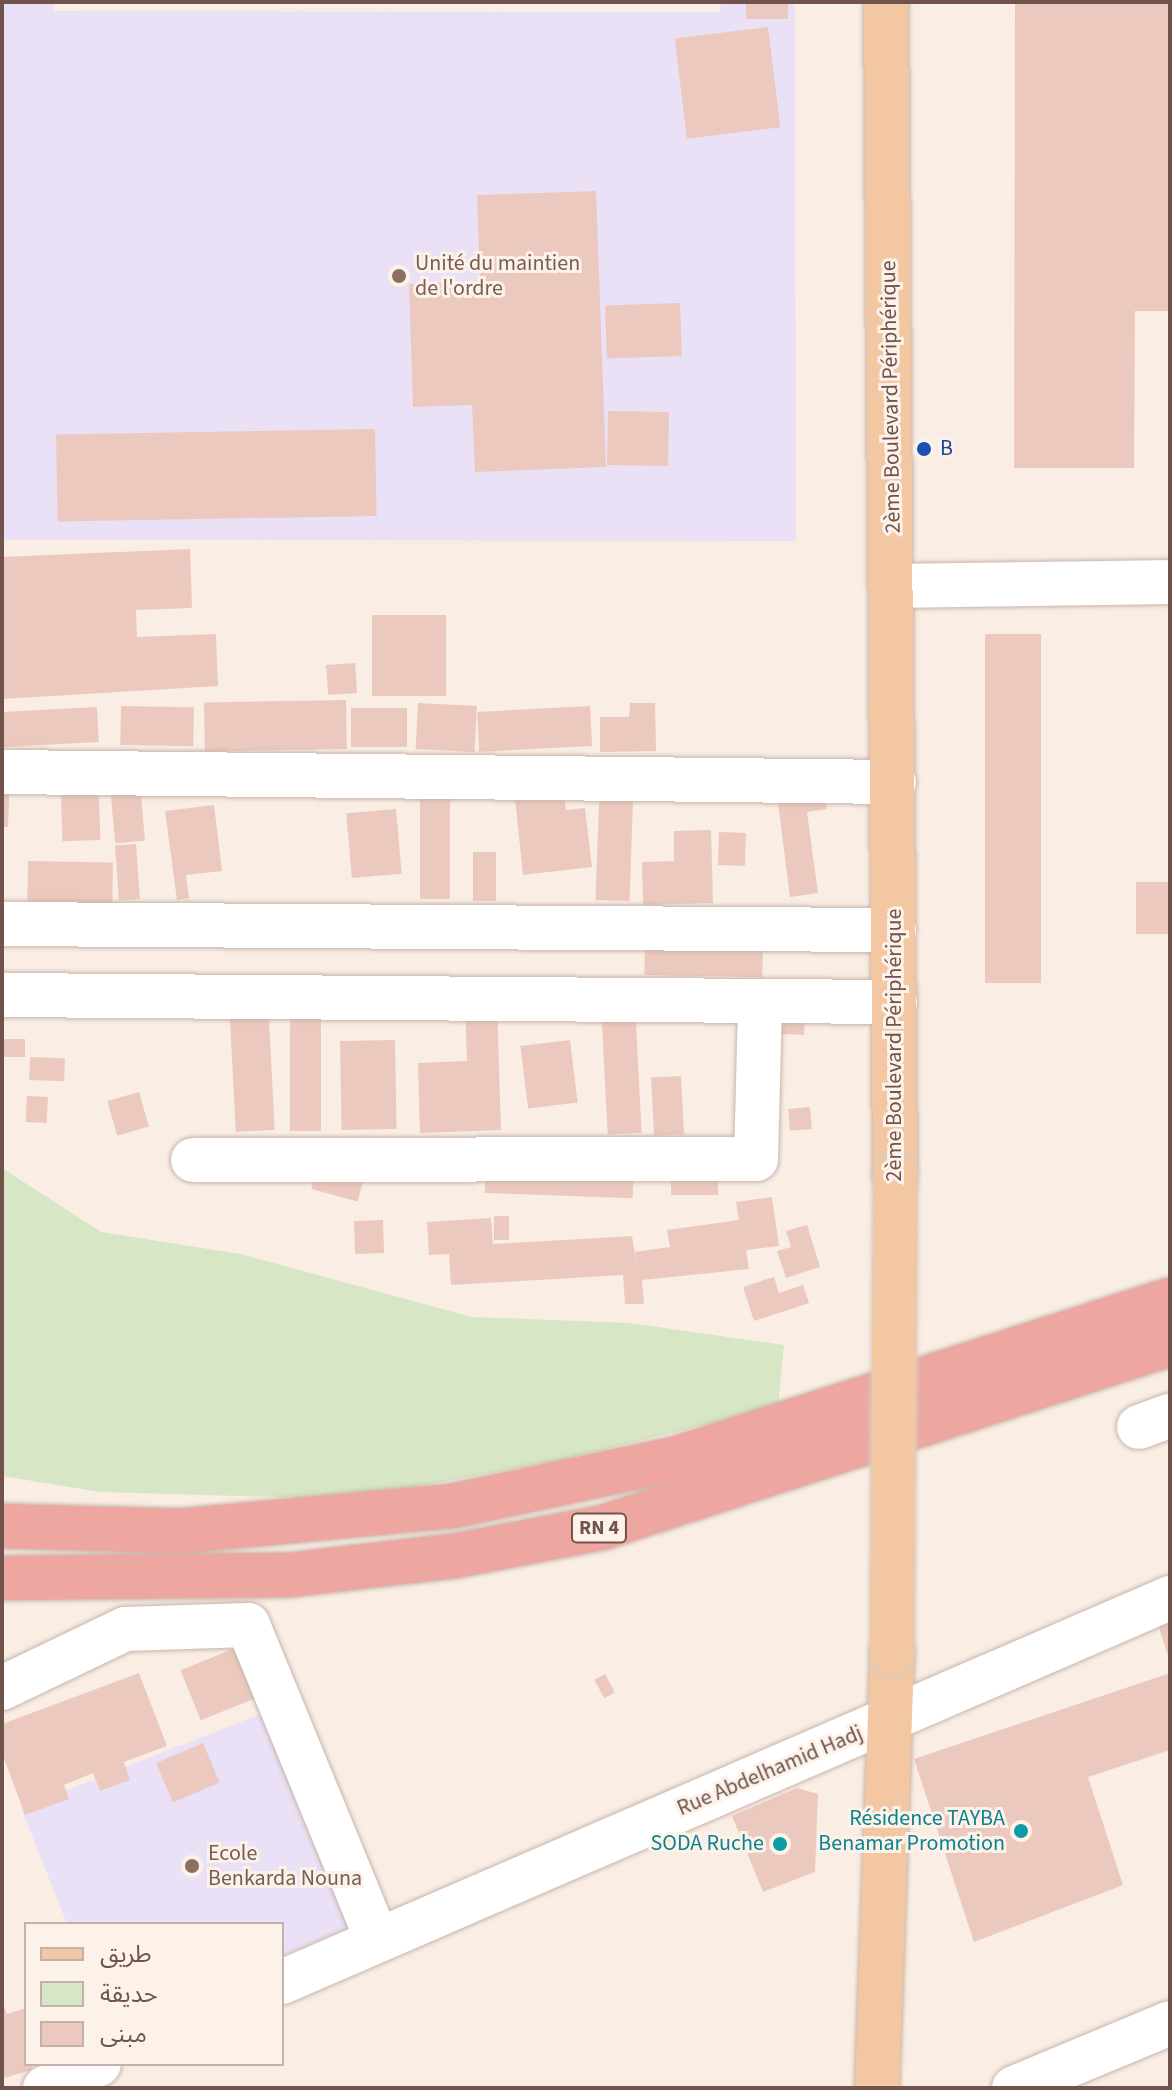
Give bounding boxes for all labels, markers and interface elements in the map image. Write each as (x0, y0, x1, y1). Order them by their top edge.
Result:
place label: Unité du maintien de l'ordre (415, 250, 580, 302)
street label: 2ème Boulevard Périphérique (875, 260, 907, 534)
marker: Unité du maintien de l'ordre (390, 267, 408, 285)
place label: B (940, 436, 953, 462)
marker: B (915, 440, 933, 458)
street label: 2ème Boulevard Périphérique (882, 909, 908, 1181)
road number: RN 4 (569, 1512, 629, 1544)
street label: Rue Abdelhamid Hadj (673, 1720, 867, 1822)
place label: Résidence TAYBA Benamar Promotion (818, 1805, 1005, 1856)
marker: Résidence TAYBA Benamar Promotion (1012, 1822, 1030, 1840)
place label: SODA Ruche (651, 1831, 764, 1857)
marker: SODA Ruche (771, 1835, 789, 1853)
place label: Ecole Benkarda Nouna (208, 1840, 362, 1892)
marker: Ecole Benkarda Nouna (183, 1857, 201, 1875)
legend (24, 1922, 284, 2066)
text: طريق (100, 1937, 152, 1972)
text: حديقة (100, 1977, 158, 2012)
text: مبنى (100, 2017, 147, 2052)

